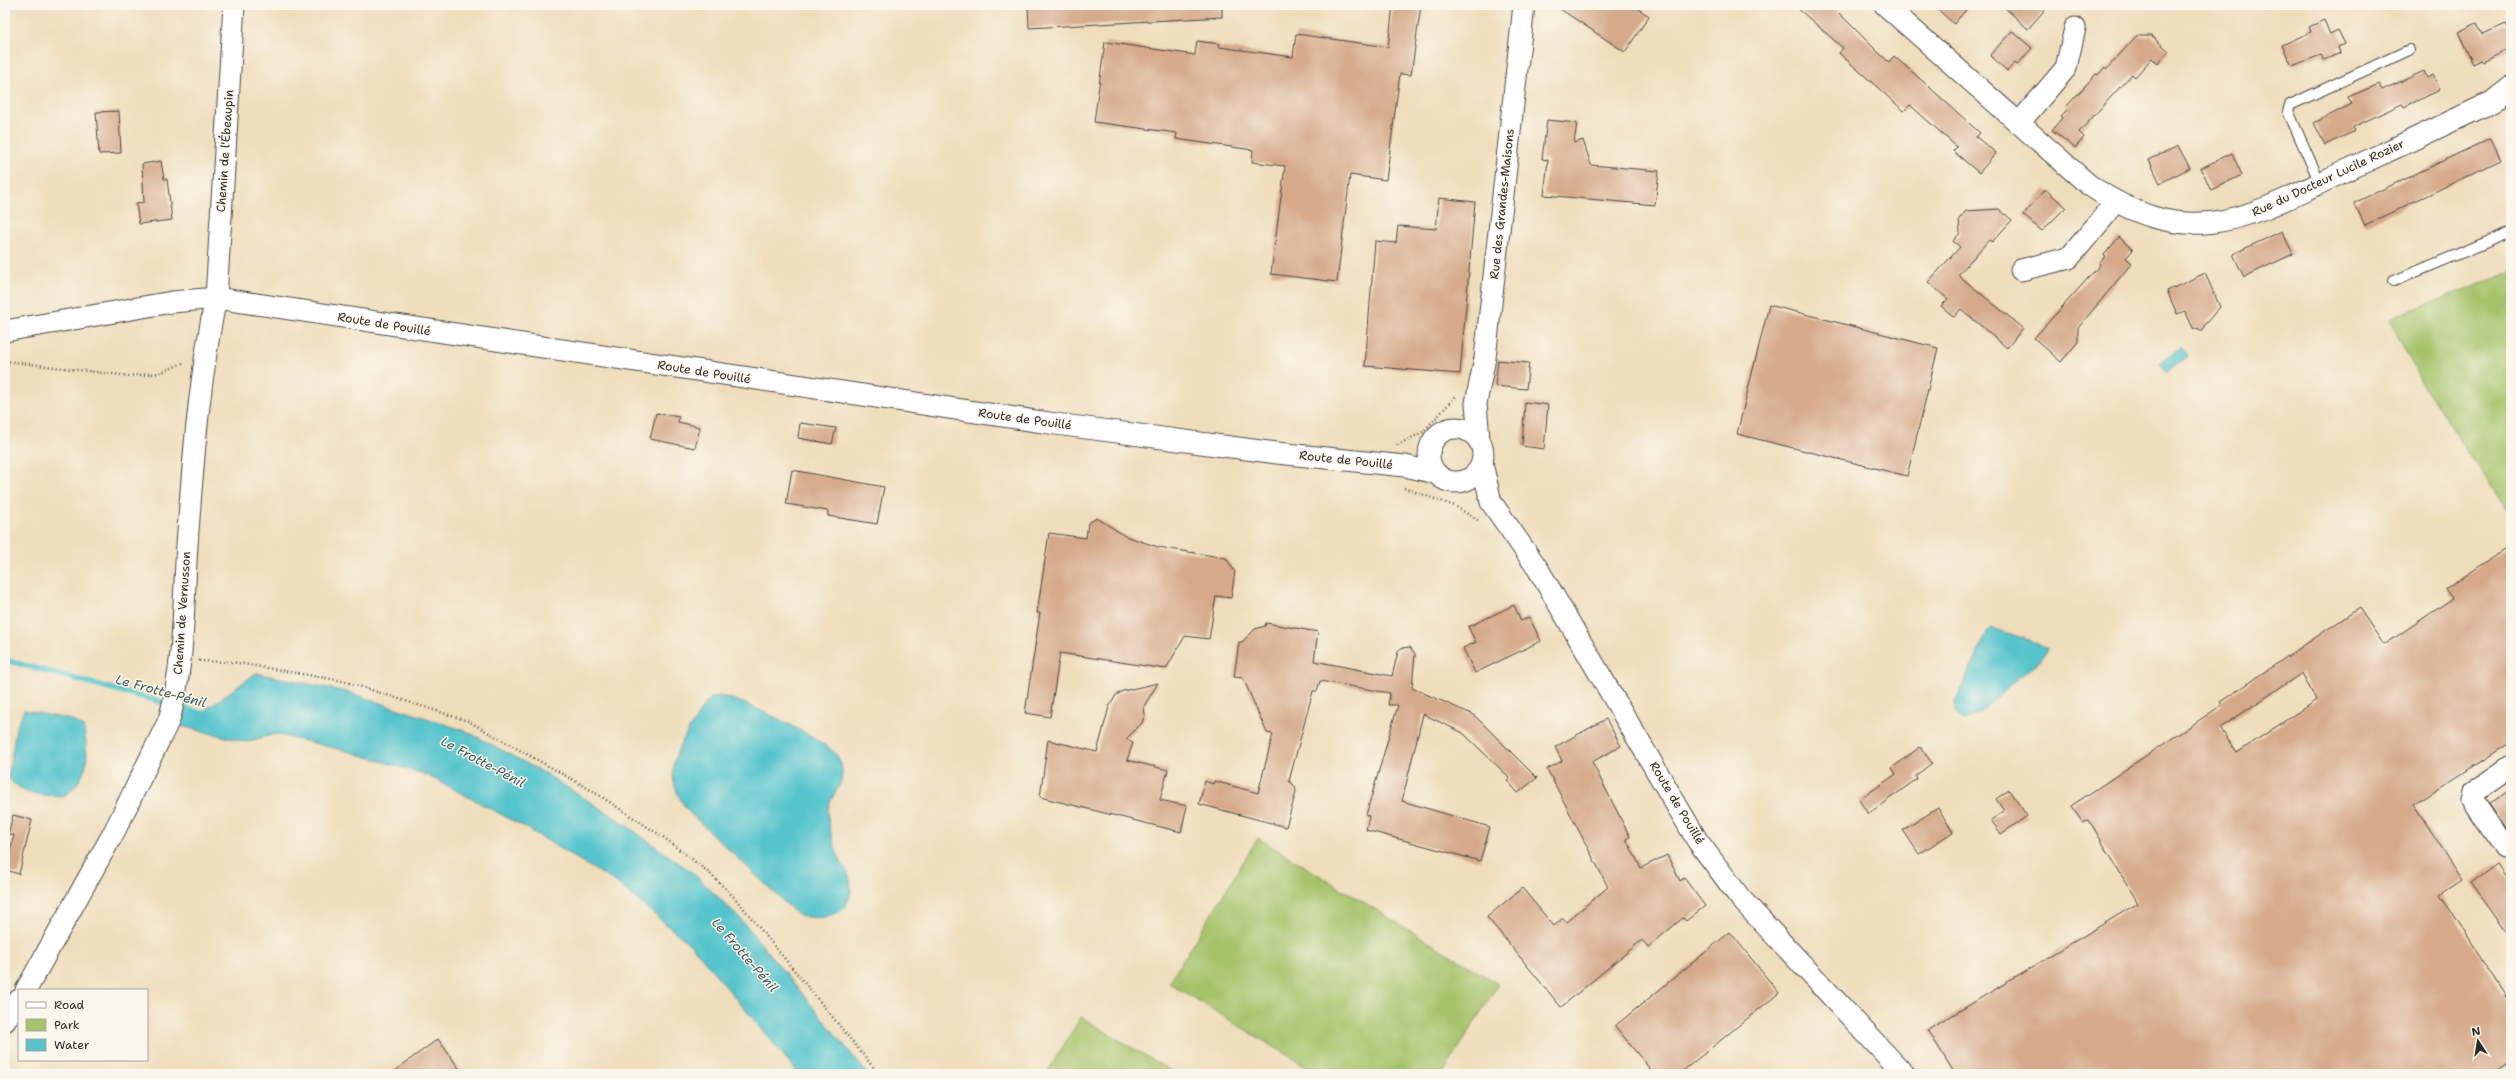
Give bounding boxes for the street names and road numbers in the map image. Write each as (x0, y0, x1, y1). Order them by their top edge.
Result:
street label: Chemin de l'Ébeaupin (213, 89, 237, 213)
street label: Rue des Grandes-Maisons (1486, 128, 1518, 280)
street label: Rue du Docteur Lucile Rozier (2249, 135, 2407, 220)
street label: Route de Pouillé (336, 309, 432, 339)
street label: Route de Pouillé (656, 357, 752, 387)
street label: Route de Pouillé (977, 405, 1073, 434)
street label: Route de Pouillé (1298, 447, 1394, 473)
street label: Chemin de Vernusson (170, 551, 194, 675)
street label: Route de Pouillé (1646, 759, 1708, 848)

